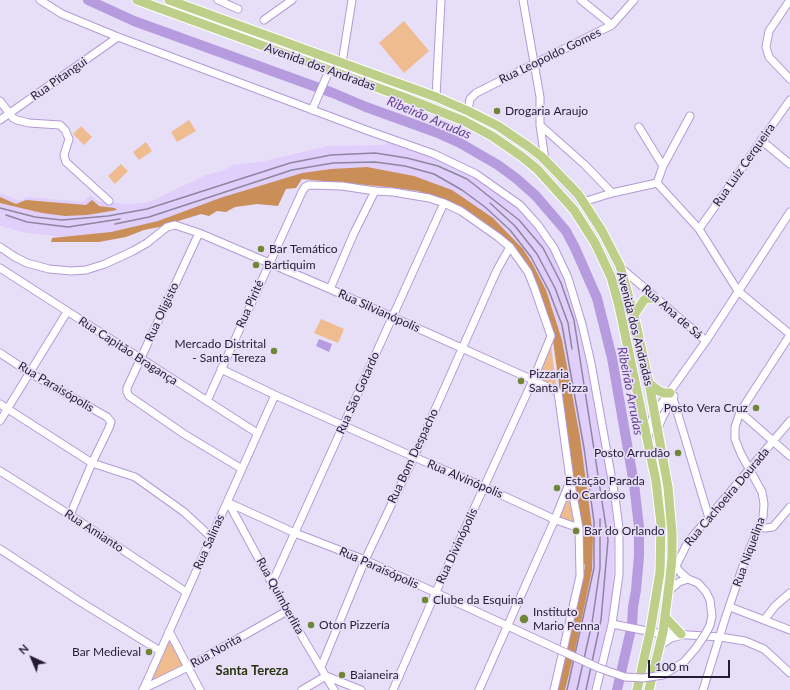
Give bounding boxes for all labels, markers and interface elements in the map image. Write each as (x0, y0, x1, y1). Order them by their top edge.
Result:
street label: Rua Leopoldo Gomes (497, 25, 603, 87)
street label: Avenida dos Andradas (263, 40, 377, 94)
street label: Rua Pitangui (28, 54, 90, 104)
water label: Ribeirão Arrudas (385, 93, 473, 143)
place label: Drogaria Araujo (505, 104, 588, 118)
marker: Drogaria Araujo (492, 106, 502, 116)
street label: Rua Luiz Cerqueira (710, 121, 778, 209)
place label: Bar Temático (269, 242, 338, 256)
marker: Bar Temático (256, 244, 266, 254)
place label: Bartiquim (264, 258, 316, 272)
marker: Bartiquim (251, 260, 261, 270)
street label: Avenida dos Andradas (614, 271, 656, 387)
street label: Rua Pirité (233, 278, 267, 330)
street label: Rua Oligisto (142, 280, 182, 344)
street label: Rua Ana de Sá (639, 282, 705, 342)
street label: Rua Silvianópolis (336, 286, 422, 336)
street label: Rua Capitão Bragança (76, 314, 180, 388)
place label: Mercado Distrital - Santa Tereza (175, 337, 266, 365)
water label: Ribeirão Arrudas (614, 345, 646, 437)
marker: Mercado Distrital - Santa Tereza (269, 346, 279, 356)
street label: Rua São Gotardo (333, 350, 383, 436)
street label: Rua Paraisópolis (16, 359, 96, 415)
place label: Pizzaria Santa Pizza (529, 367, 588, 395)
marker: Pizzaria Santa Pizza (516, 376, 526, 386)
place label: Posto Vera Cruz (664, 401, 748, 415)
marker: Posto Vera Cruz (751, 403, 761, 413)
street label: Rua Bom Despacho (385, 406, 441, 506)
street label: Rua Cachoeira Dourada (682, 445, 772, 549)
place label: Posto Arrudâo (594, 446, 670, 460)
marker: Posto Arrudâo (673, 448, 683, 458)
street label: Rua Alvinópolis (425, 457, 505, 501)
place label: Estação Parada do Cardoso (565, 474, 645, 502)
marker: Estação Parada do Cardoso (552, 483, 562, 493)
street label: Rua Divinópolis (433, 506, 481, 586)
street label: Rua Amianto (62, 507, 126, 555)
street label: Rua Salinas (190, 512, 228, 572)
street label: Rua Niquelina (730, 515, 768, 589)
place label: Bar do Orlando (584, 524, 665, 538)
marker: Bar do Orlando (571, 526, 581, 536)
street label: Rua Paraisópolis (337, 544, 421, 592)
street label: Rua Quimberlita (253, 555, 307, 637)
place label: Clube da Esquina (433, 593, 523, 607)
marker: Clube da Esquina (420, 595, 430, 605)
place label: Instituto Mario Penna (533, 605, 600, 633)
marker: Instituto Mario Penna (518, 613, 530, 625)
place label: Oton Pizzería (319, 618, 390, 632)
marker: Oton Pizzería (306, 620, 316, 630)
street label: Rua Norita (188, 631, 244, 671)
north arrow (12, 638, 52, 678)
text: N (16, 641, 31, 657)
place label: Bar Medieval (72, 645, 141, 659)
marker: Bar Medieval (144, 647, 154, 657)
scale bar (650, 652, 732, 678)
text: 100 m (655, 659, 689, 674)
district label: Santa Tereza (216, 663, 288, 679)
place label: Baianeira (350, 668, 399, 682)
marker: Baianeira (337, 670, 347, 680)

